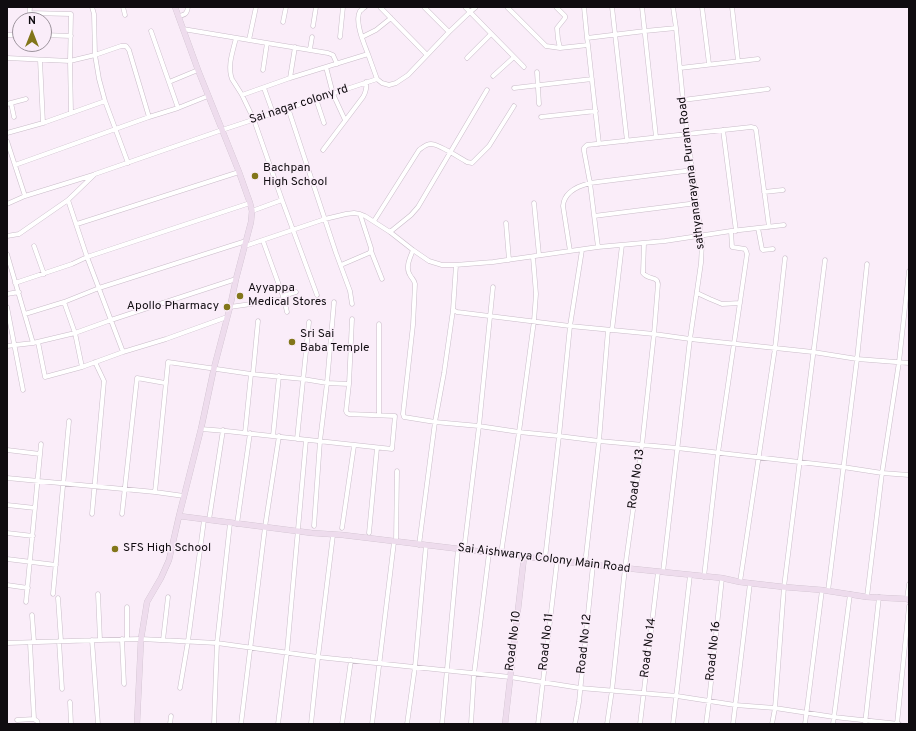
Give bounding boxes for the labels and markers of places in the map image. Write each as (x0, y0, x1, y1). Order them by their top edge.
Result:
place label: Bachpan High School (263, 162, 327, 190)
marker: Bachpan High School (250, 171, 260, 181)
place label: Ayyappa Medical Stores (248, 282, 327, 310)
marker: Ayyappa Medical Stores (235, 291, 245, 301)
place label: Apollo Pharmacy (127, 300, 219, 314)
marker: Apollo Pharmacy (222, 302, 232, 312)
place label: Sri Sai Baba Temple (300, 328, 370, 356)
marker: Sri Sai Baba Temple (287, 337, 297, 347)
place label: SFS High School (123, 542, 211, 556)
marker: SFS High School (110, 544, 120, 554)

